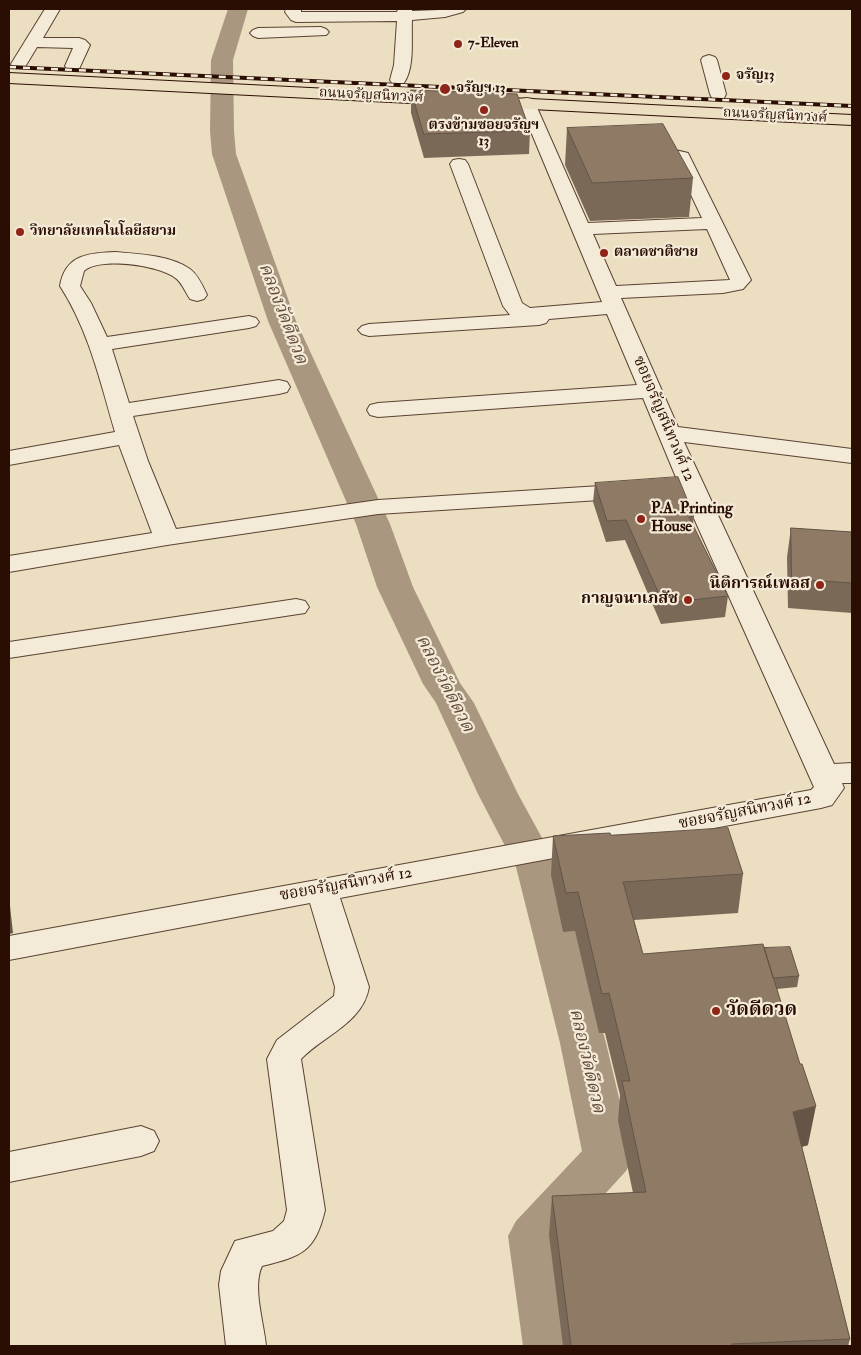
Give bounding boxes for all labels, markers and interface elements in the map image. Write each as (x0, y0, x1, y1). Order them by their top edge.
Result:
place label: 7-Eleven (468, 36, 519, 52)
marker: 7-Eleven (452, 38, 464, 50)
place label: จรัญ13 (736, 68, 774, 84)
marker: จรัญ13 (720, 70, 732, 82)
place label: จรัญฯ 13 (456, 81, 505, 97)
marker: จรัญฯ 13 (438, 82, 452, 96)
street label: ถนนจรัญสนิทวงศ์ (318, 85, 424, 107)
marker: ตรงข้ามซอยจรัญฯ 13 (478, 104, 490, 116)
street label: ถนนจรัญสนิทวงศ์ (722, 105, 828, 127)
place label: ตรงข้ามซอยจรัญฯ 13 (429, 118, 539, 150)
place label: วิทยาลัยเทคโนโลยีสยาม (30, 224, 176, 240)
marker: วิทยาลัยเทคโนโลยีสยาม (14, 226, 26, 238)
place label: ตลาดชาติชาย (614, 245, 698, 261)
marker: ตลาดชาติชาย (598, 247, 610, 259)
water label: คลองวัดดีดวด (253, 261, 311, 367)
street label: ซอยจรัญสนิทวงศ์ 12 (628, 353, 698, 485)
place label: P.A. Printing House (651, 500, 733, 538)
marker: P.A. Printing House (635, 513, 647, 525)
place label: นิติการณ์เพลส (710, 575, 810, 595)
marker: นิติการณ์เพลส (814, 579, 826, 591)
place label: กาญจนาเภสัช (581, 590, 678, 610)
marker: กาญจนาเภสัช (682, 594, 694, 606)
water label: คลองวัดดีดวด (410, 632, 478, 736)
street label: ซอยจรัญสนิทวงศ์ 12 (677, 790, 813, 834)
street label: ซอยจรัญสนิทวงศ์ 12 (278, 864, 414, 906)
place label: วัดดีดวด (726, 1000, 797, 1022)
marker: วัดดีดวด (710, 1005, 722, 1017)
water label: คลองวัดดีดวด (564, 1007, 608, 1115)

